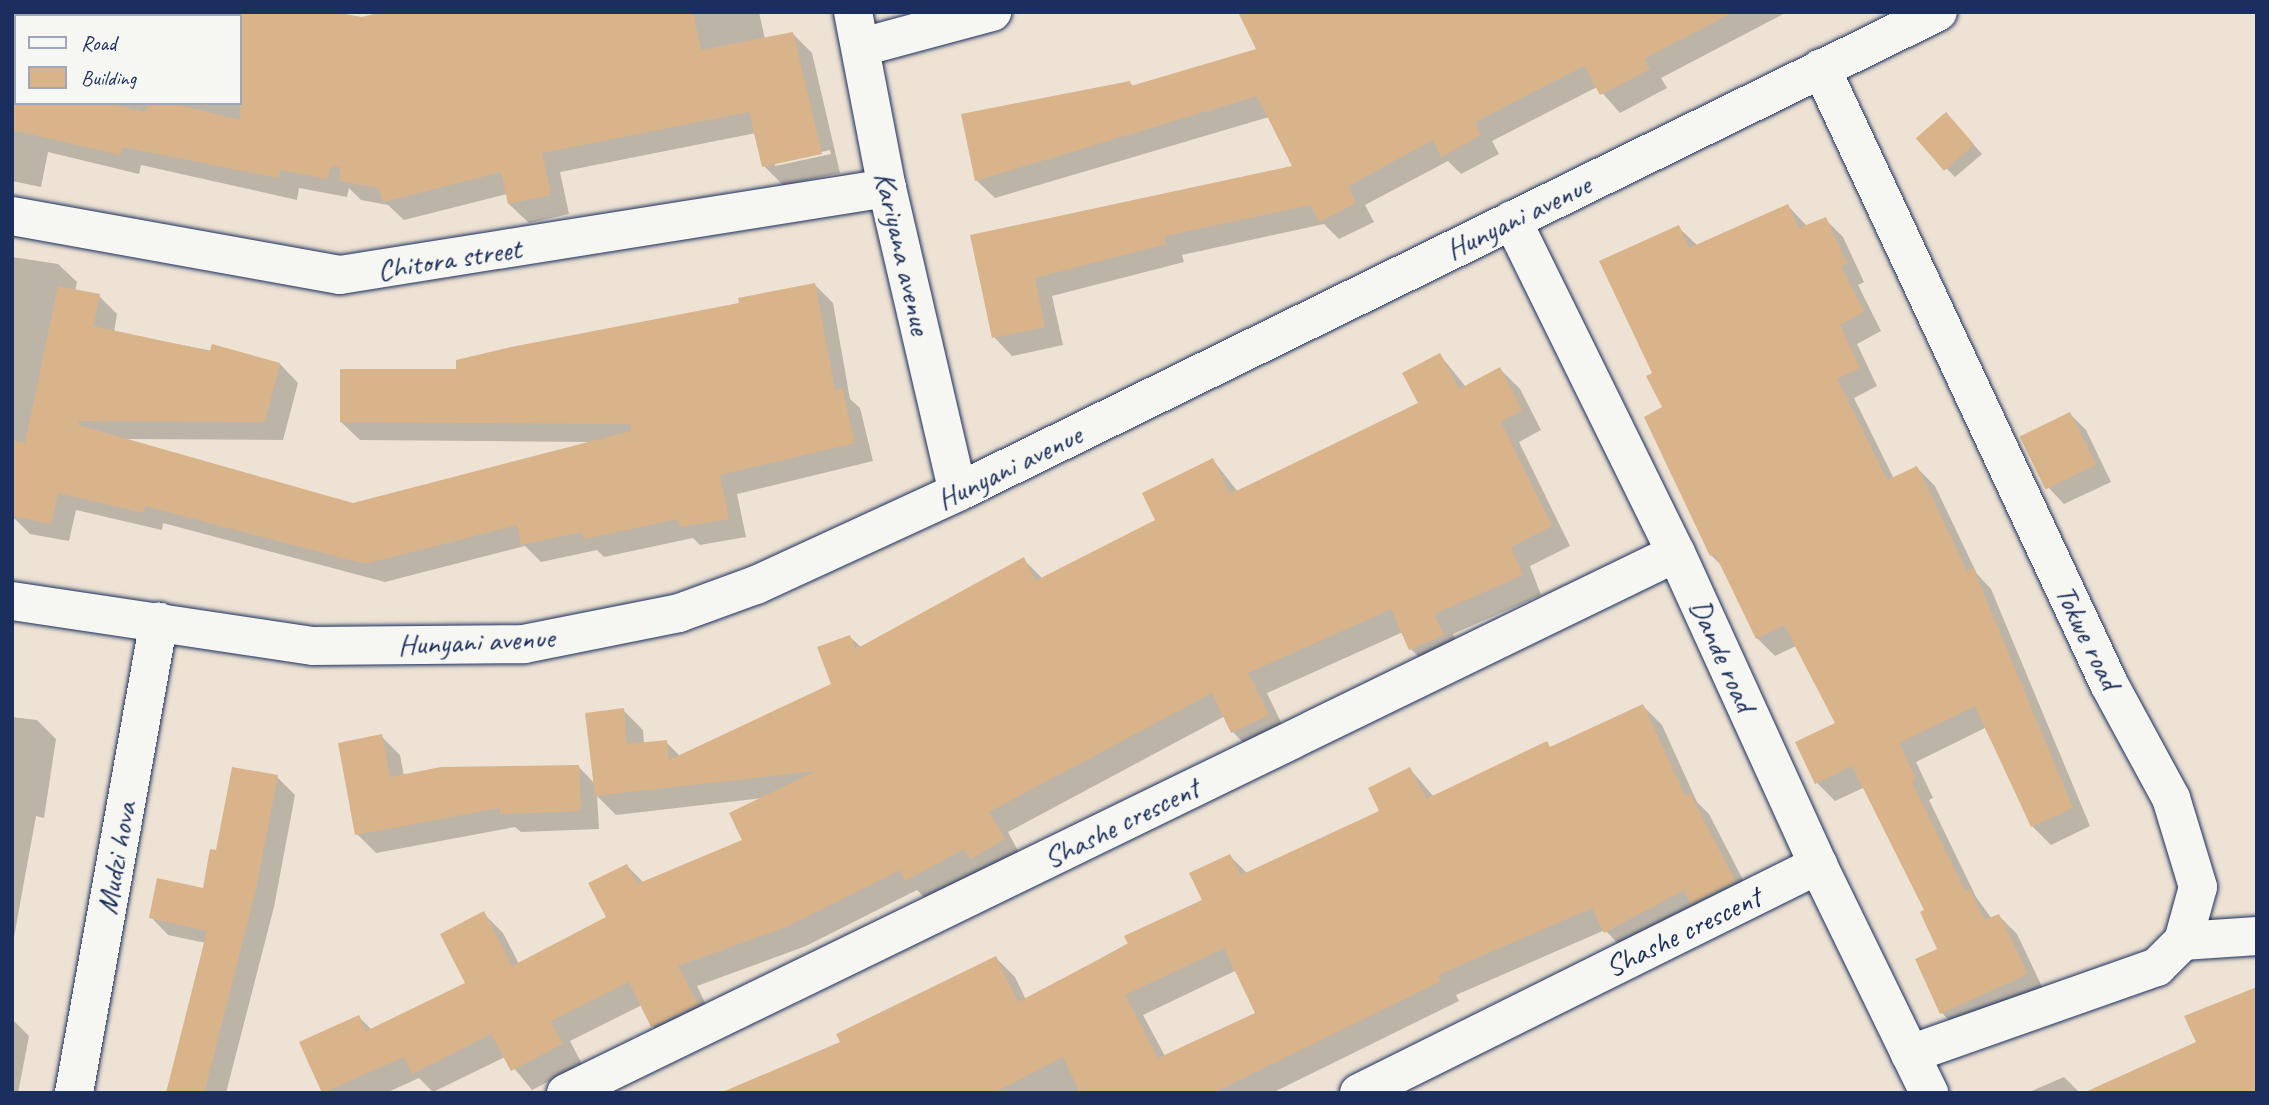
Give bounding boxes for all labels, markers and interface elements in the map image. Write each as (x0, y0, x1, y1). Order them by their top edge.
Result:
legend (14, 14, 242, 105)
text: Road (81, 30, 116, 56)
text: Building (81, 65, 136, 91)
street label: Hunyani avenue (1440, 166, 1596, 268)
street label: Kariyana avenue (867, 168, 939, 338)
street label: Chitora street (375, 230, 523, 288)
street label: Hunyani avenue (931, 416, 1087, 518)
street label: Tokwe road (2048, 580, 2128, 694)
street label: Dande road (1683, 594, 1763, 716)
street label: Hunyani avenue (397, 619, 555, 663)
street label: Shashe crescent (1037, 770, 1205, 876)
street label: Mudzi hova (88, 799, 144, 917)
street label: Shashe crescent (1599, 879, 1767, 985)

